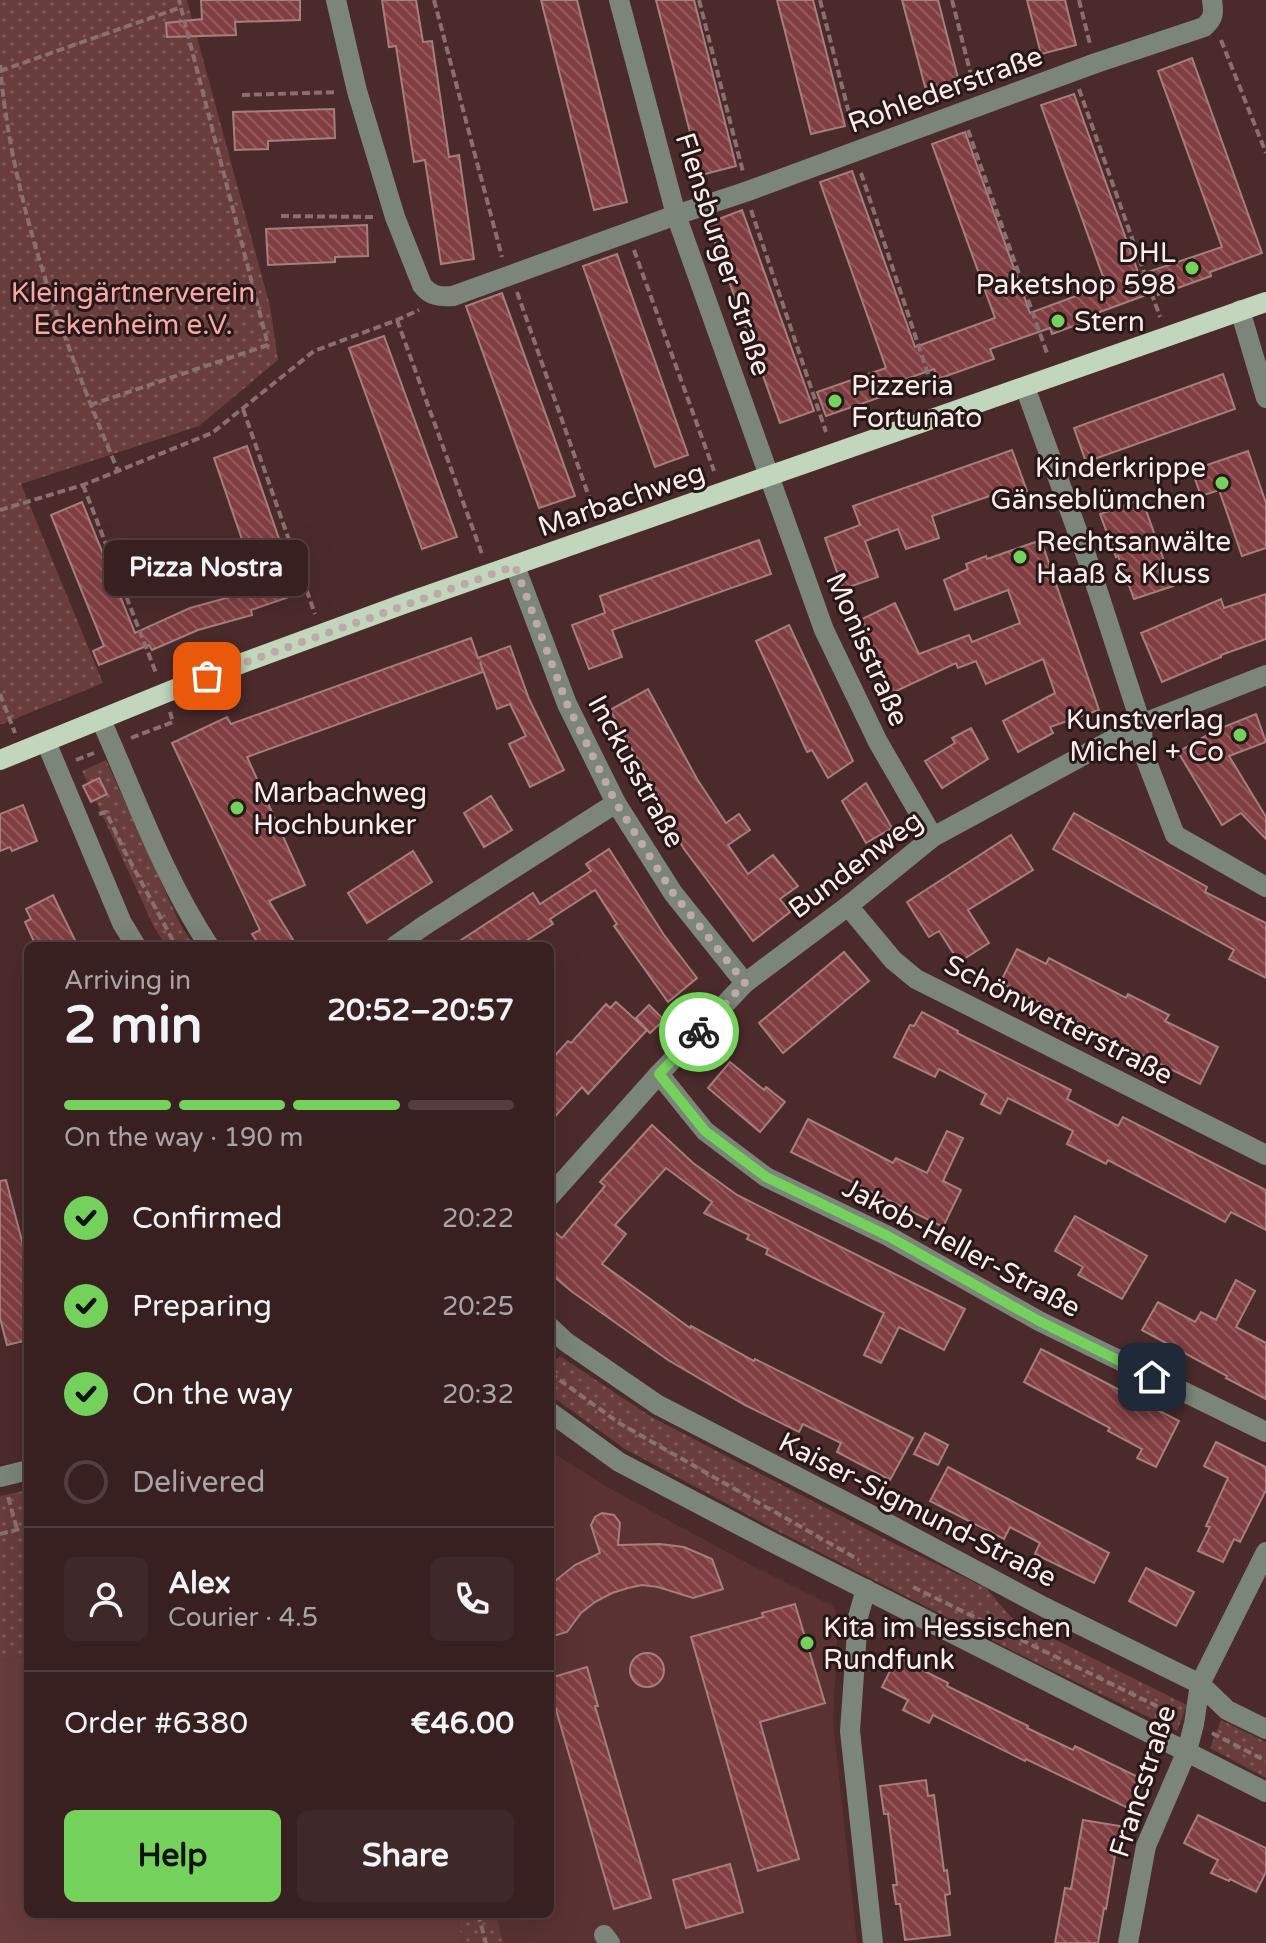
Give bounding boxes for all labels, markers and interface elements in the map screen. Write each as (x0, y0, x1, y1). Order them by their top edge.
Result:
street label: Rohlederstraße (843, 39, 1047, 141)
street label: Flensburger Straße (668, 129, 778, 380)
place label: DHL Paketshop 598 (975, 236, 1176, 302)
marker: DHL Paketshop 598 (1183, 259, 1201, 277)
park label: Kleingärtnerverein Eckenheim e.V. (11, 276, 255, 342)
place label: Stern (1074, 305, 1145, 339)
marker: Stern (1049, 312, 1067, 330)
place label: Pizzeria Fortunato (851, 369, 982, 435)
marker: Pizzeria Fortunato (826, 392, 844, 410)
place label: Kinderkrippe Gänseblümchen (990, 451, 1206, 517)
street label: Marbachweg (533, 456, 709, 544)
marker: Kinderkrippe Gänseblümchen (1213, 474, 1231, 492)
place label: Rechtsanwälte Haaß & Kluss (1036, 525, 1231, 591)
callout: Pizza Nostra (105, 540, 309, 596)
marker: Rechtsanwälte Haaß & Kluss (1011, 548, 1029, 566)
text: Pizza Nostra (129, 552, 283, 583)
street label: Monisstraße (818, 567, 916, 731)
pin (173, 642, 241, 710)
icon: bag (185, 654, 229, 698)
street label: Inckusstraße (580, 689, 692, 854)
place label: Kunstverlag Michel + Co (1066, 703, 1224, 769)
marker: Kunstverlag Michel + Co (1231, 726, 1249, 744)
place label: Marbachweg Hochbunker (253, 776, 427, 842)
marker: Marbachweg Hochbunker (228, 799, 246, 817)
street label: Bundenweg (782, 803, 929, 926)
street label: Schönwetterstraße (939, 948, 1179, 1092)
text: Arriving in (64, 965, 191, 996)
text: 20:52–20:57 (327, 992, 514, 1029)
courier (659, 992, 739, 1072)
text: 2 min (64, 994, 203, 1057)
icon: bike (677, 1010, 721, 1054)
text: On the way · 190 m (64, 1122, 303, 1153)
street label: Jakob-Heller-Straße (837, 1171, 1086, 1325)
icon: check (64, 1196, 108, 1240)
text: Confirmed (132, 1200, 283, 1237)
text: 20:22 (442, 1203, 514, 1234)
icon: check (64, 1284, 108, 1328)
text: Preparing (132, 1288, 272, 1325)
text: 20:25 (442, 1291, 514, 1322)
pin (1118, 1343, 1186, 1411)
icon: home (1130, 1355, 1174, 1399)
icon: check (64, 1372, 108, 1416)
text: On the way (132, 1376, 293, 1413)
text: 20:32 (442, 1379, 514, 1410)
street label: Kaiser-Sigmund-Straße (773, 1425, 1062, 1595)
text: Delivered (132, 1464, 266, 1501)
button: person (64, 1557, 148, 1641)
button: phone (430, 1557, 514, 1641)
text: Alex (168, 1565, 231, 1602)
text: Courier · 4.5 (168, 1602, 318, 1633)
place label: Kita im Hessischen Rundfunk (823, 1611, 1071, 1677)
marker: Kita im Hessischen Rundfunk (798, 1634, 816, 1652)
street label: Francstraße (1102, 1701, 1184, 1862)
text: Order #6380 (64, 1705, 248, 1742)
text: €46.00 (410, 1705, 514, 1742)
button: Help (64, 1810, 281, 1902)
button: Share (297, 1810, 514, 1902)

